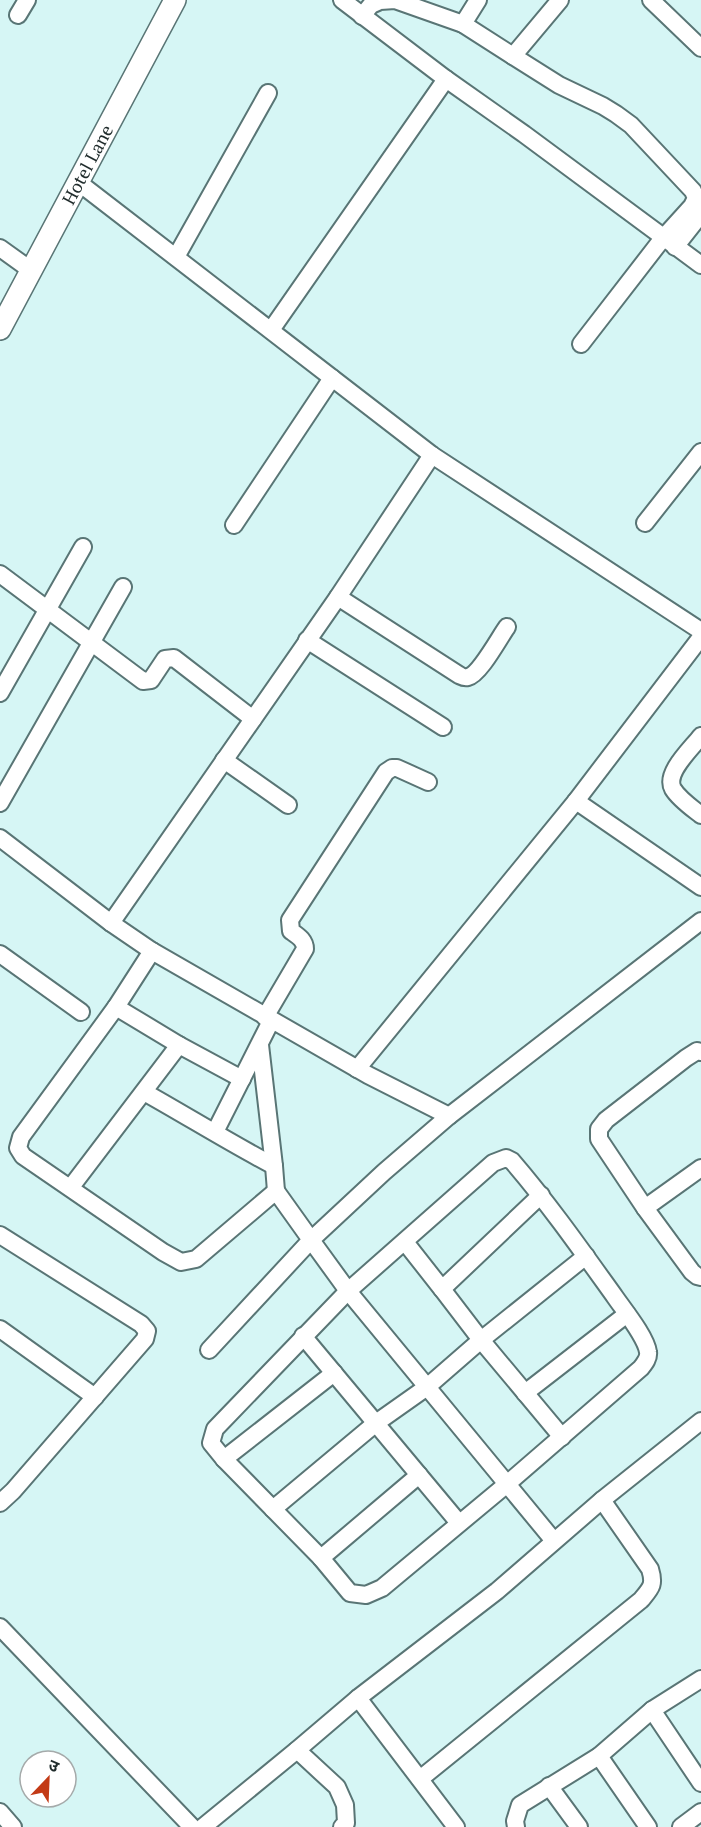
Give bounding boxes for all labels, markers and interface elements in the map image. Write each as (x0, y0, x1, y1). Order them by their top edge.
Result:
street label: Hotel Lane (56, 120, 118, 209)
north arrow (18, 1749, 78, 1809)
text: उ (45, 1753, 63, 1777)

